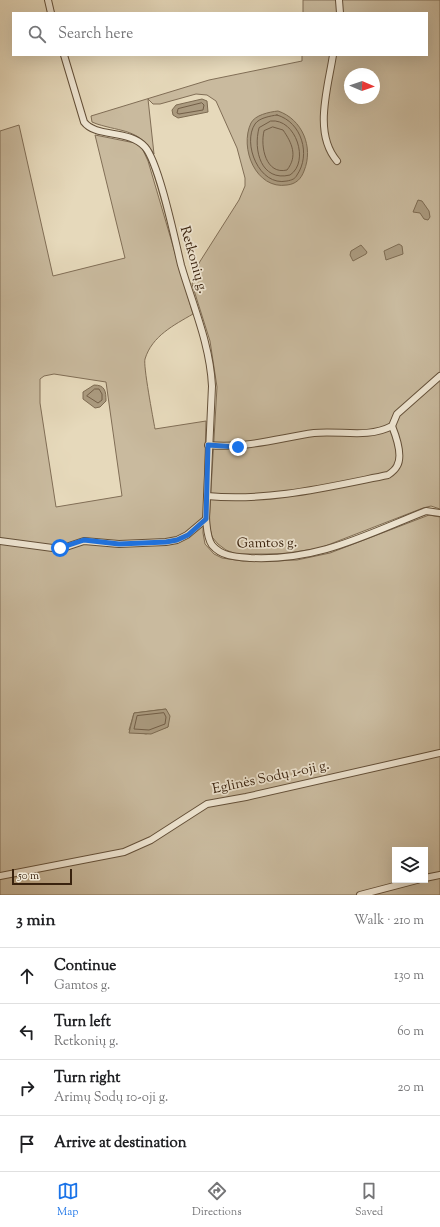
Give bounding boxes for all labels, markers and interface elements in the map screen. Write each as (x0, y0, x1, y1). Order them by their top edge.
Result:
search box (12, 12, 428, 56)
icon: search (26, 23, 48, 45)
text: Search here (58, 24, 133, 45)
north arrow (344, 68, 380, 104)
street label: Retkonių g. (174, 224, 212, 296)
route end (229, 438, 247, 456)
street label: Gamtos g. (237, 533, 297, 555)
route start (51, 539, 69, 557)
street label: Eglinės Sodų 1-oji g. (211, 756, 331, 800)
map controls (392, 847, 428, 883)
button: layers (392, 847, 428, 883)
scale bar (12, 867, 72, 886)
text: 50 m (18, 868, 39, 884)
text: 3 min (16, 909, 55, 933)
text: Walk · 210 m (354, 912, 424, 930)
text: Continue (54, 956, 116, 977)
icon: ahead (16, 965, 38, 987)
text: 130 m (394, 967, 424, 985)
text: Gamtos g. (54, 977, 110, 995)
text: Turn left (54, 1012, 111, 1033)
icon: left (16, 1021, 38, 1043)
text: 60 m (397, 1023, 424, 1041)
text: Retkonių g. (54, 1033, 119, 1051)
text: Turn right (54, 1068, 120, 1089)
icon: right (16, 1077, 38, 1099)
text: 20 m (398, 1079, 424, 1097)
text: Arimų Sodų 10-oji g. (54, 1089, 168, 1107)
icon: arrive (16, 1133, 38, 1155)
text: Arrive at destination (54, 1133, 187, 1154)
tab: Map (57, 1180, 79, 1220)
tab: Directions (192, 1180, 242, 1220)
tab: Saved (355, 1180, 383, 1220)

